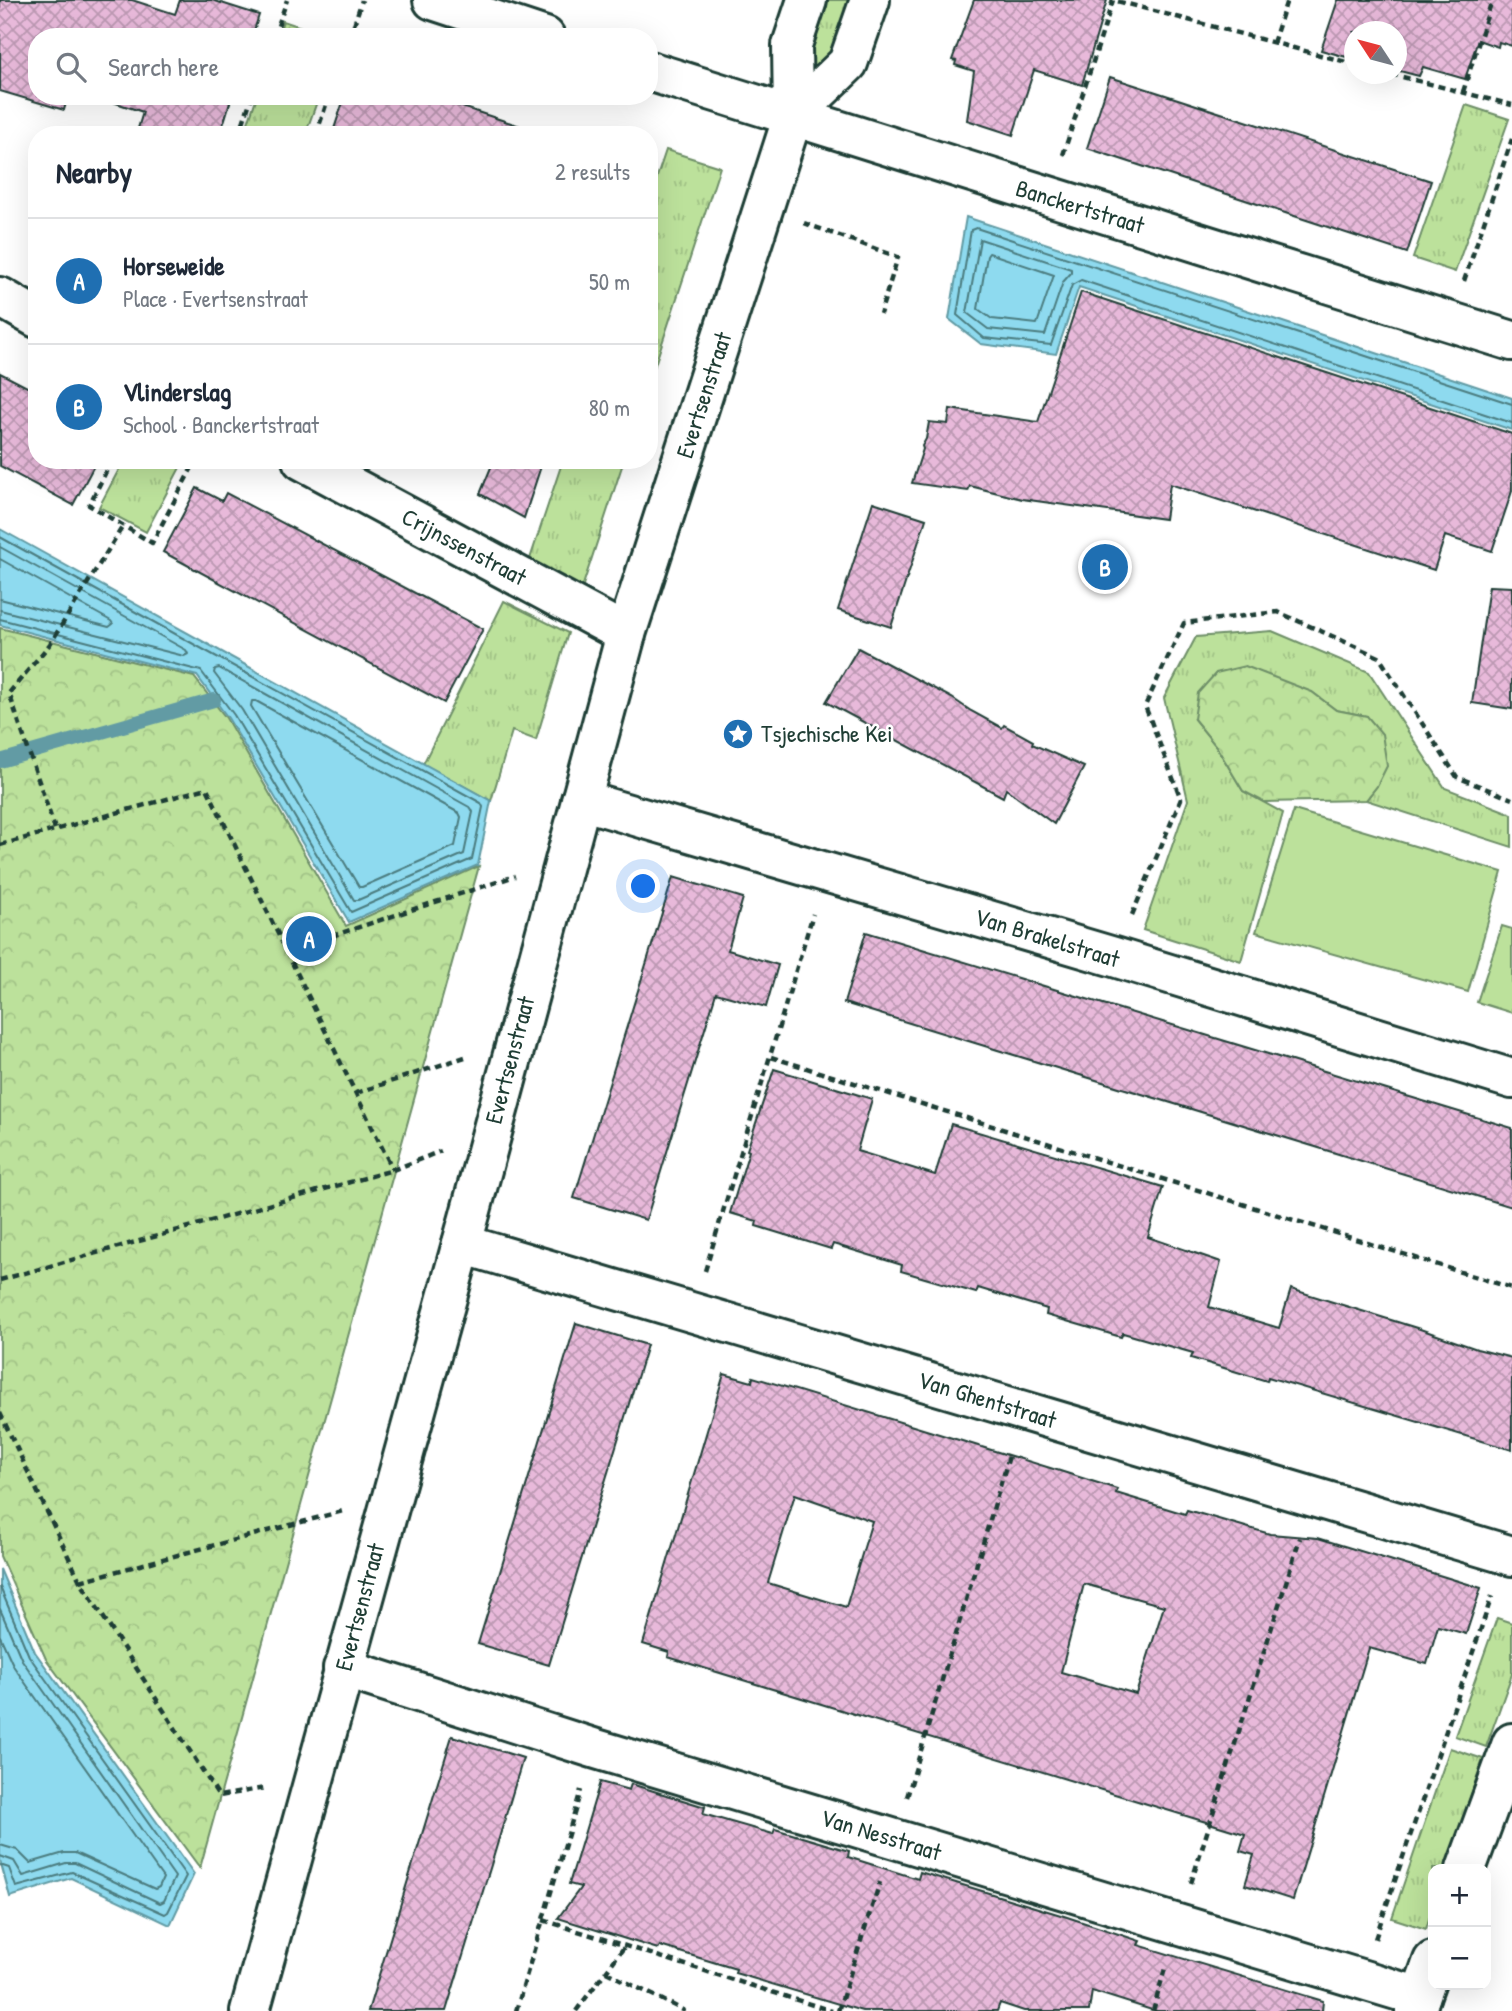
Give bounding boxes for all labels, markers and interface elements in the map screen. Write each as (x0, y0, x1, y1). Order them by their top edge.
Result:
north arrow (1344, 21, 1407, 84)
search box (28, 28, 658, 105)
icon: search (52, 48, 90, 86)
text: Search here (108, 49, 219, 84)
text: Nearby (56, 152, 132, 192)
text: 2 results (555, 156, 630, 187)
street label: Banckertstraat (1012, 171, 1149, 241)
text: Horseweide (123, 248, 225, 283)
text: A (73, 266, 85, 297)
text: 50 m (589, 266, 630, 297)
text: Place · Evertsenstraat (123, 283, 308, 314)
street label: Evertsenstraat (668, 327, 739, 462)
text: Vlinderslag (123, 374, 231, 409)
text: B (73, 392, 85, 423)
text: 80 m (589, 392, 630, 423)
text: School · Banckertstraat (123, 409, 319, 440)
street label: Crijnssenstraat (396, 500, 533, 593)
pin: B (1082, 541, 1128, 593)
place icon: Tsjechische Kei (721, 717, 755, 751)
place label: Tsjechische Kei (761, 717, 893, 749)
your location (626, 869, 660, 903)
street label: Van Brakelstraat (971, 900, 1124, 974)
pin: A (286, 913, 332, 965)
street label: Evertsenstraat (477, 992, 542, 1127)
street label: Van Ghentstraat (914, 1363, 1061, 1436)
street label: Evertsenstraat (327, 1539, 392, 1674)
street label: Van Nesstraat (817, 1801, 946, 1868)
map controls (1428, 1864, 1491, 1990)
button: + (1428, 1864, 1491, 1927)
button: − (1428, 1927, 1491, 1990)

